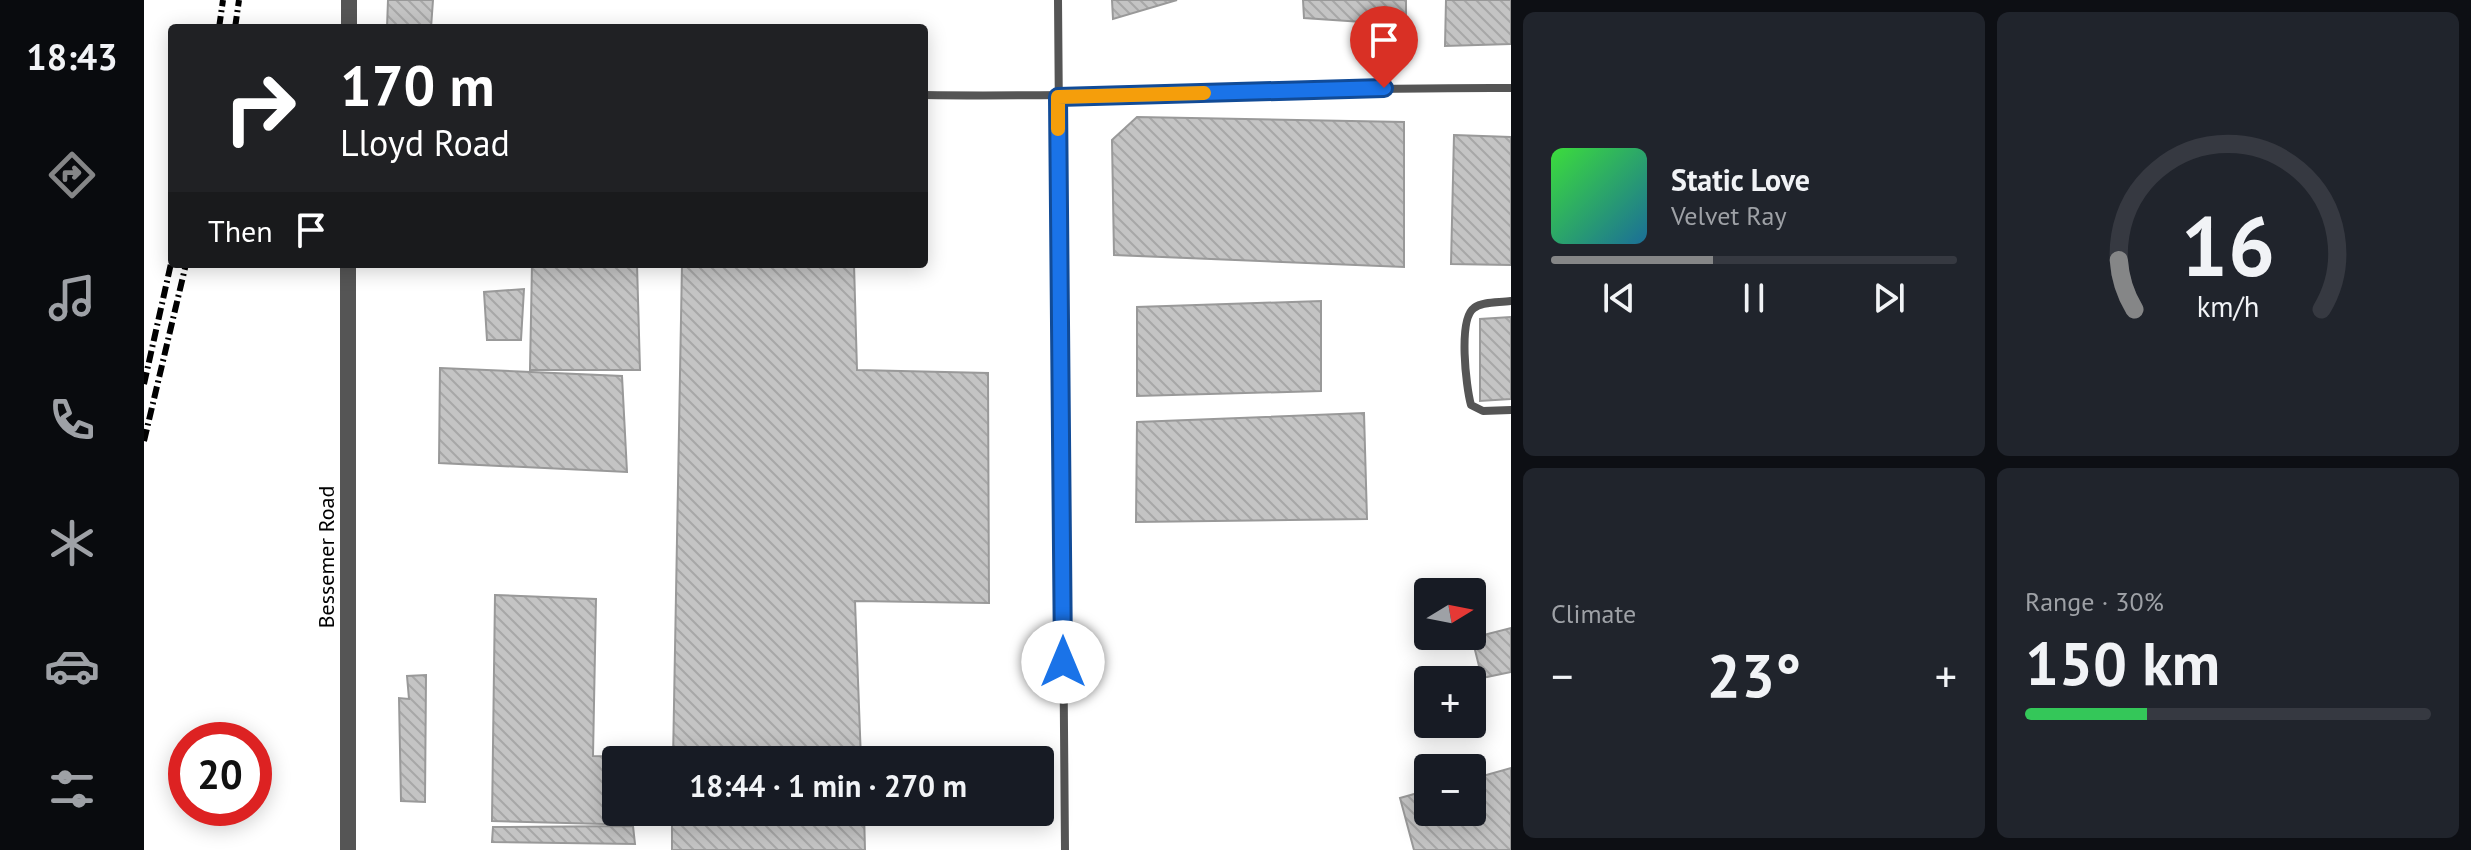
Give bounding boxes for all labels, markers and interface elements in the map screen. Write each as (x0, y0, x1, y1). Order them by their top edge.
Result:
pin (1350, 6, 1418, 88)
icon: arrive (1362, 18, 1406, 62)
text: 18:43 (26, 33, 118, 80)
text: 170 m (340, 49, 495, 121)
icon: right (208, 56, 312, 160)
text: Lloyd Road (340, 119, 510, 166)
icon: directions (44, 147, 100, 203)
text: Static Love (1671, 160, 1810, 199)
text: 16 (2181, 190, 2275, 298)
text: Velvet Ray (1671, 199, 1787, 232)
icon: arrive (289, 208, 333, 252)
text: Then (208, 211, 273, 250)
icon: music (44, 270, 100, 326)
icon: previous (1597, 276, 1641, 320)
icon: pause (1732, 276, 1776, 320)
icon: next (1867, 276, 1911, 320)
text: km/h (2197, 288, 2259, 325)
icon: phone (44, 392, 100, 448)
street label: Bessemer Road (312, 486, 340, 628)
icon: climate (44, 515, 100, 571)
north arrow (1414, 578, 1486, 650)
map controls (1414, 578, 1486, 826)
text: Range · 30% (2025, 585, 2164, 618)
text: Climate (1551, 597, 1636, 630)
position arrow (1021, 620, 1105, 704)
text: 150 km (2025, 624, 2220, 702)
text: 23° (1707, 636, 1801, 714)
icon: car (44, 638, 100, 694)
text: − (1551, 647, 1573, 704)
text: + (1935, 647, 1957, 704)
button: + (1414, 666, 1486, 738)
speed limit sign: 20 (168, 722, 272, 826)
button: − (1414, 754, 1486, 826)
icon: filters (44, 761, 100, 817)
text: 18:44 · 1 min · 270 m (689, 766, 967, 805)

